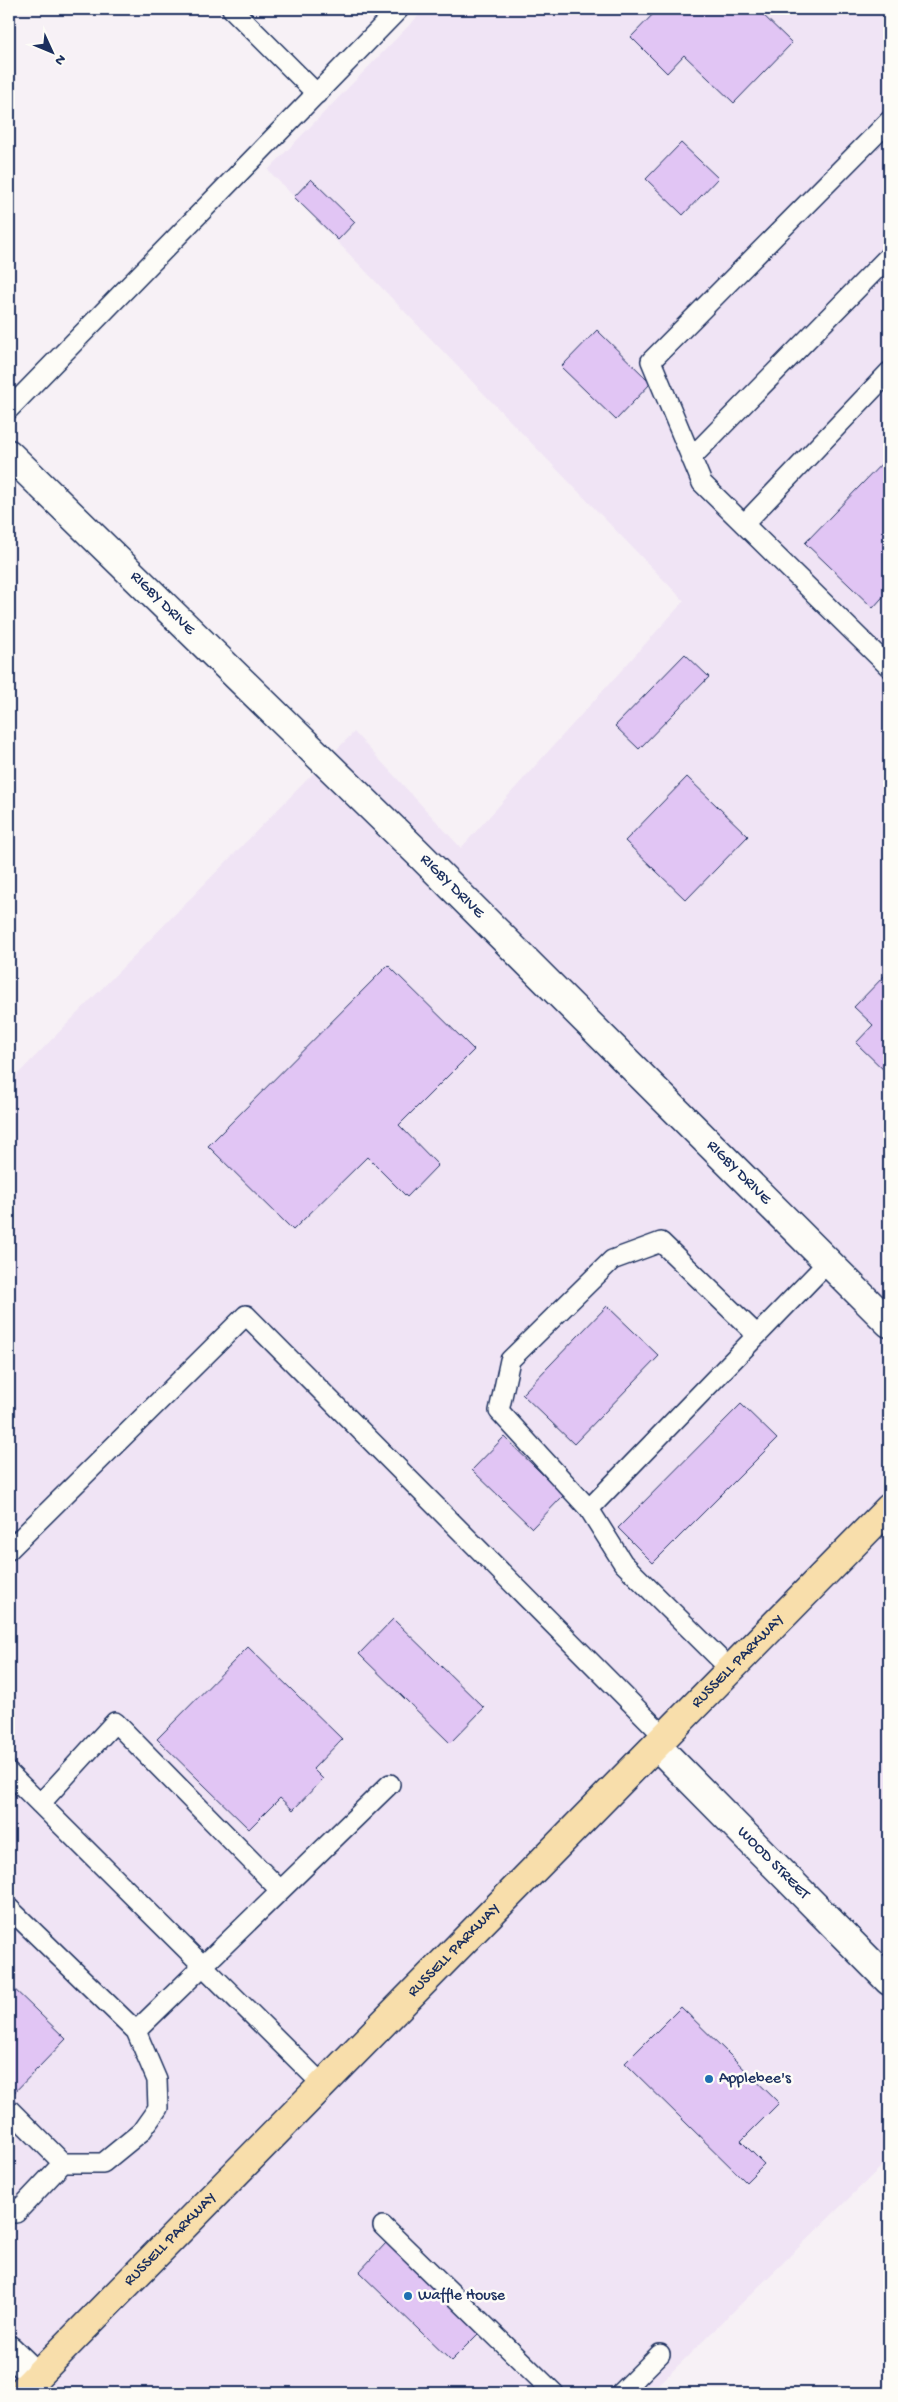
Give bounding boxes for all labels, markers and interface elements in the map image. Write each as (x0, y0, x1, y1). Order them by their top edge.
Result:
north arrow (28, 28, 78, 78)
text: N (50, 50, 69, 68)
street label: RIGBY DRIVE (126, 568, 199, 640)
street label: RIGBY DRIVE (416, 850, 489, 923)
street label: RIGBY DRIVE (702, 1137, 775, 1210)
street label: RUSSELL PARKWAY (688, 1611, 788, 1712)
street label: WOOD STREET (733, 1823, 814, 1905)
street label: RUSSELL PARKWAY (404, 1900, 505, 2001)
place label: Applebee's (719, 2070, 792, 2089)
marker: Applebee's (703, 2073, 715, 2085)
street label: RUSSELL PARKWAY (120, 2189, 221, 2290)
place label: Waffle House (418, 2287, 506, 2306)
marker: Waffle House (402, 2290, 414, 2302)

